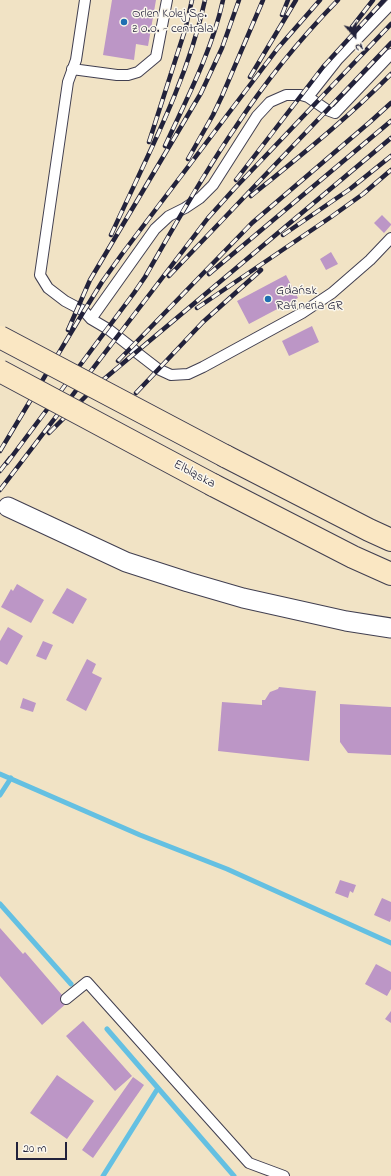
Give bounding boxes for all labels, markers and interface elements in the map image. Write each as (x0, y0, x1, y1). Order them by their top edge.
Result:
place label: Orlen Kolej Sp. z o.o. - centrala (132, 7, 214, 38)
north arrow (335, 16, 375, 56)
marker: Orlen Kolej Sp. z o.o. - centrala (119, 17, 129, 27)
text: N (353, 38, 365, 56)
place label: Gdańsk Rafineria GR (276, 284, 343, 315)
marker: Gdańsk Rafineria GR (263, 294, 273, 304)
street label: Elbląska (170, 458, 218, 492)
scale bar (18, 1134, 69, 1160)
text: 20 m (23, 1140, 46, 1158)

